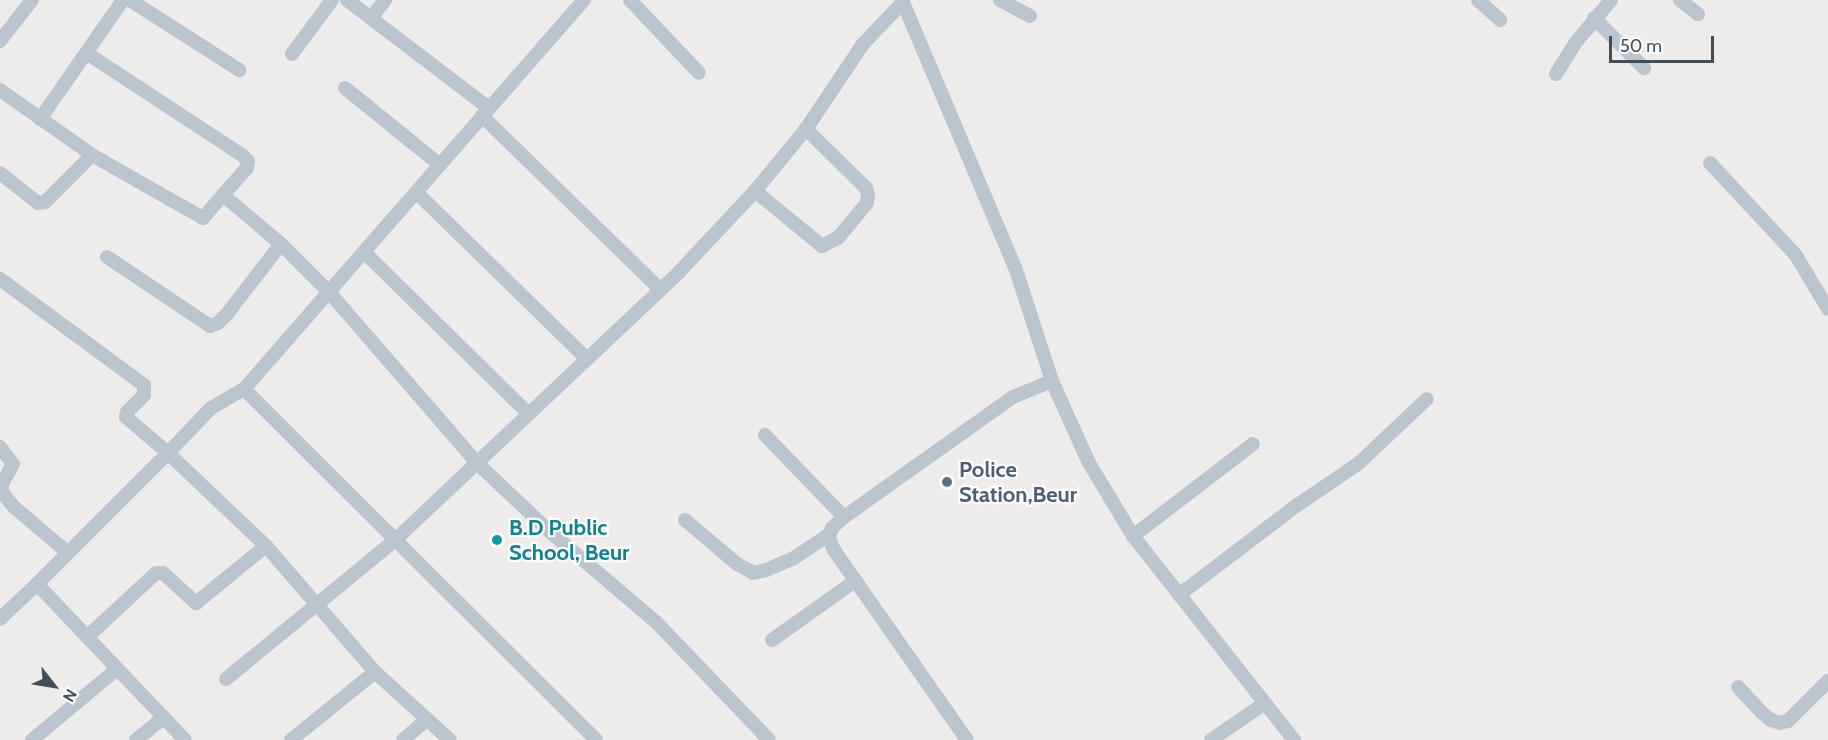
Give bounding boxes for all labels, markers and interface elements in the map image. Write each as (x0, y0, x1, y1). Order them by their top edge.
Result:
scale bar (1612, 24, 1717, 62)
text: 50 m (1620, 35, 1662, 57)
place label: Police Station,Beur (959, 456, 1077, 508)
marker: Police Station,Beur (940, 475, 954, 489)
place label: B.D Public School, Beur (509, 514, 629, 566)
marker: B.D Public School, Beur (490, 533, 504, 547)
north arrow (24, 656, 84, 716)
text: N (59, 686, 81, 705)

